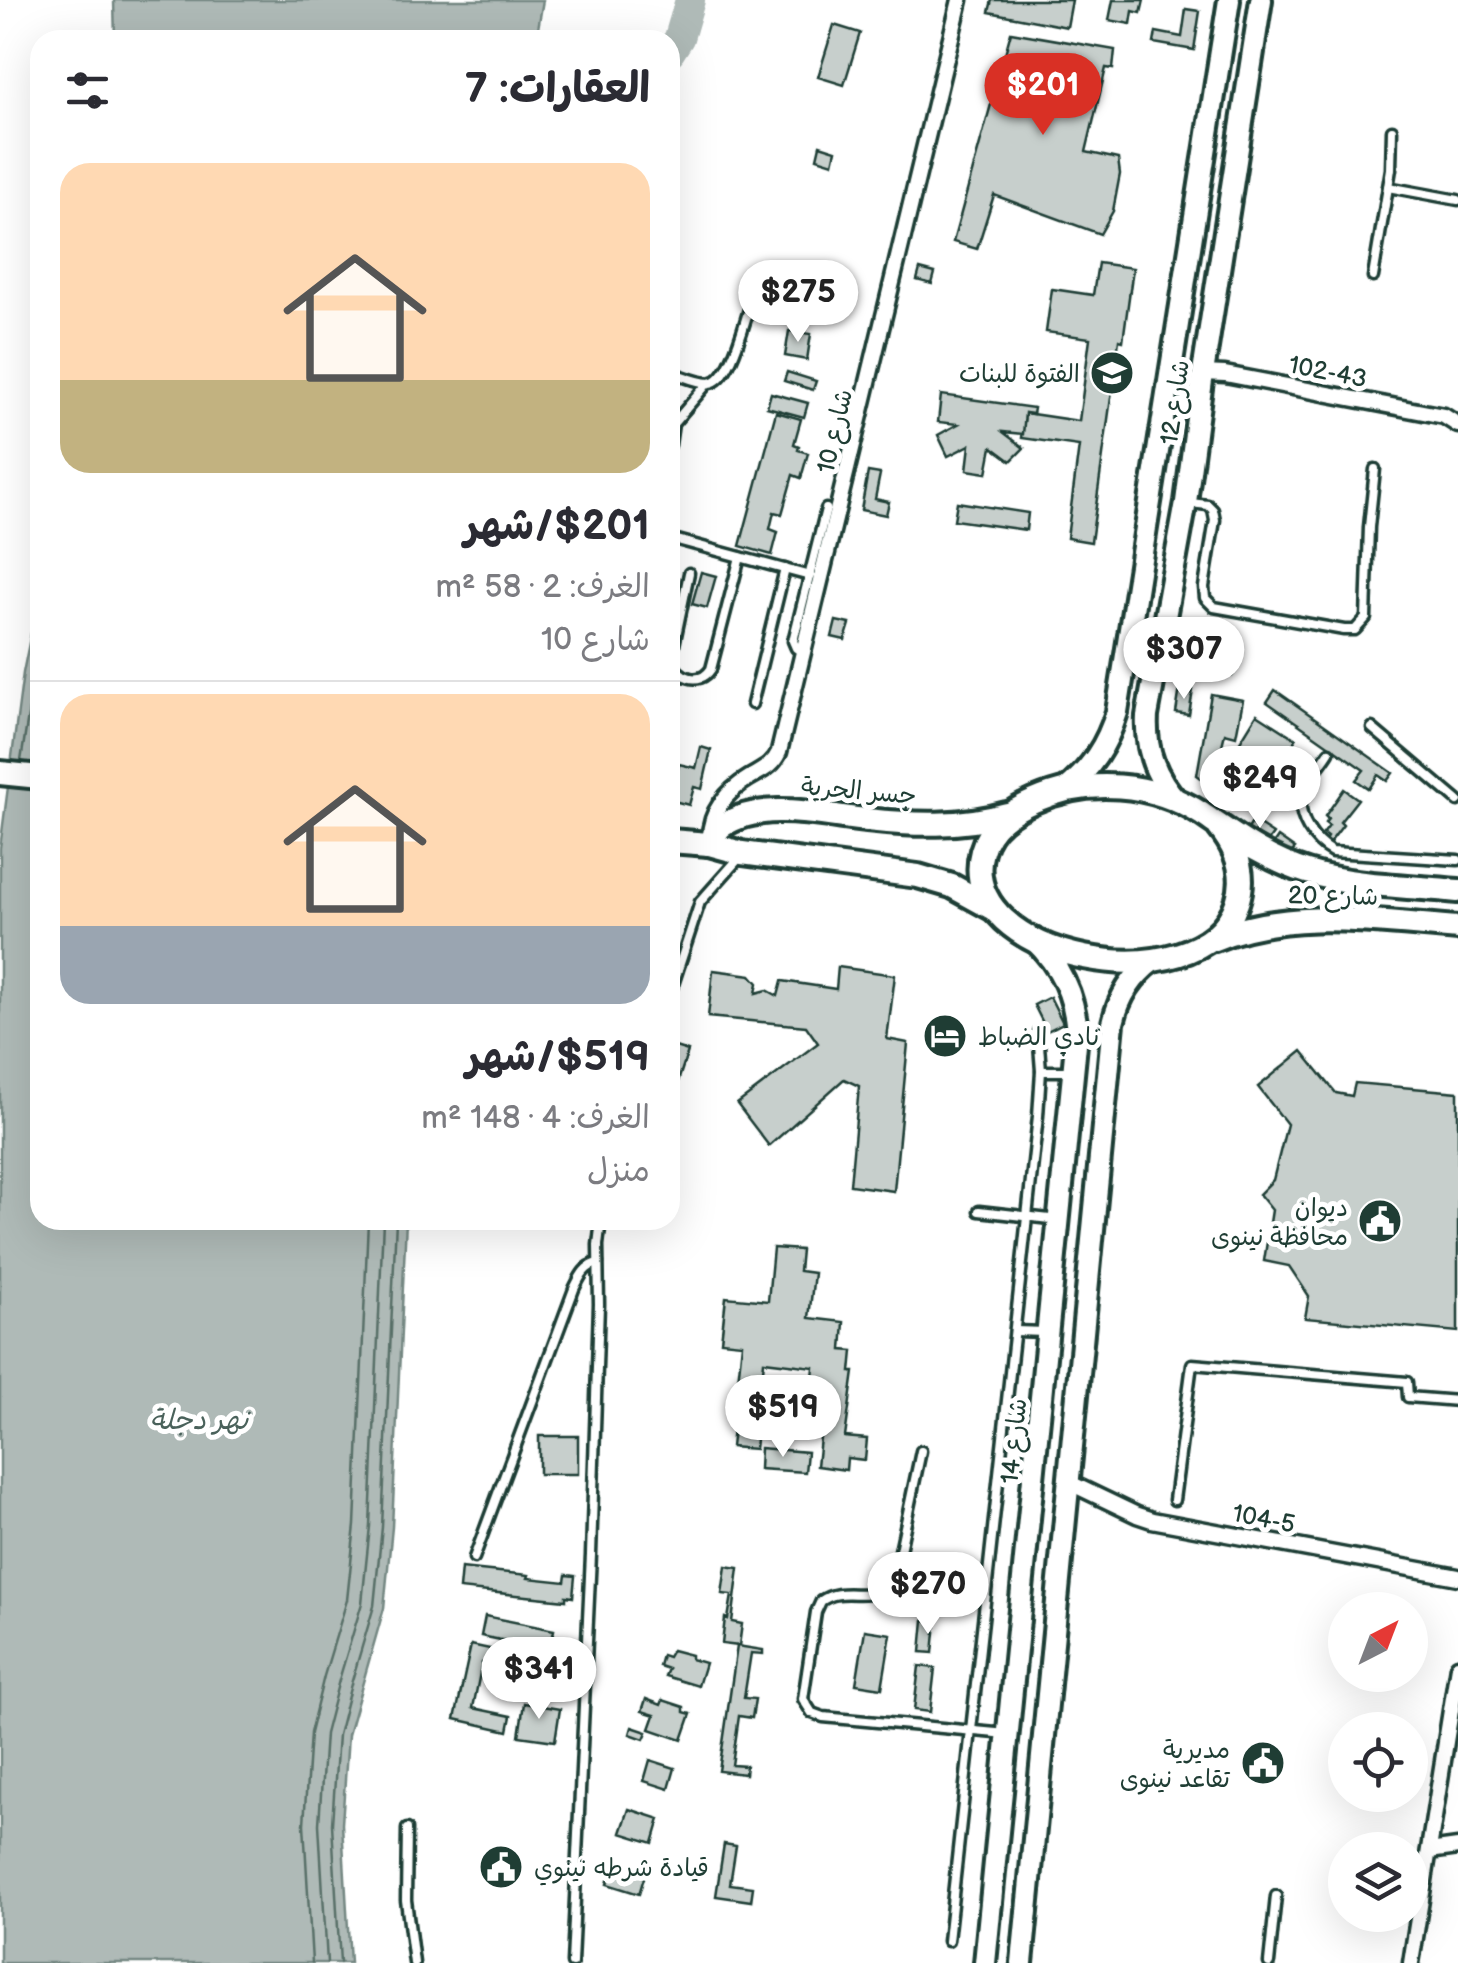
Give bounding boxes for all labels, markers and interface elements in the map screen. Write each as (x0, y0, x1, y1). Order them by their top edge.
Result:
pin: $201 (984, 53, 1102, 138)
icon: filters (60, 63, 115, 118)
text: العقارات: 7 (465, 64, 650, 115)
text: $201 (1006, 66, 1080, 105)
icon: home (265, 228, 445, 408)
pin: $275 (739, 260, 857, 345)
text: $275 (760, 273, 836, 312)
school or university icon: الفتوة للبنات (1089, 350, 1135, 396)
street label: 102-43 (1286, 350, 1369, 395)
street label: شارع 12 (1154, 358, 1198, 447)
place label: الفتوة للبنات (959, 359, 1080, 390)
street label: شارع 10 (811, 386, 861, 477)
text: $201/شهر (464, 501, 650, 552)
text: الغرف: 2 · 58 m² (435, 568, 650, 607)
pin: $307 (1125, 617, 1243, 702)
text: شارع 10 (541, 621, 650, 660)
text: $307 (1145, 630, 1223, 669)
pin: $249 (1201, 746, 1319, 831)
icon: home (265, 759, 445, 939)
text: $249 (1222, 759, 1298, 798)
street label: جسر الحرية (800, 771, 918, 812)
street label: شارع 20 (1288, 880, 1378, 914)
hotel icon: نادي الضباط (922, 1013, 968, 1059)
place label: نادي الضباط (978, 1022, 1099, 1055)
text: $519/شهر (466, 1032, 650, 1083)
text: الغرف: 4 · 148 m² (421, 1099, 650, 1138)
text: منزل (587, 1152, 650, 1191)
place label: ديوان محافظة نينوى (1211, 1193, 1348, 1253)
public building icon: ديوان محافظة نينوى (1357, 1198, 1403, 1244)
pin: $519 (724, 1375, 842, 1460)
text: $519 (747, 1388, 819, 1427)
street label: شارع 14 (995, 1397, 1035, 1486)
water label: نهر دجلة (150, 1404, 251, 1437)
street label: 104-5 (1230, 1498, 1298, 1541)
pin: $270 (869, 1552, 987, 1637)
text: $270 (889, 1565, 967, 1604)
north arrow (1328, 1592, 1428, 1692)
map controls (1328, 1592, 1428, 1932)
pin: $341 (480, 1637, 598, 1722)
text: $341 (503, 1650, 575, 1689)
button: locate (1328, 1712, 1428, 1812)
place label: مديرية تقاعد نينوى (1120, 1735, 1231, 1795)
public building icon: مديرية تقاعد نينوى (1240, 1740, 1286, 1786)
button: layers (1328, 1832, 1428, 1932)
public building icon: قيادة شرطه نينوي (478, 1844, 524, 1890)
place label: قيادة شرطه نينوي (534, 1853, 709, 1886)

